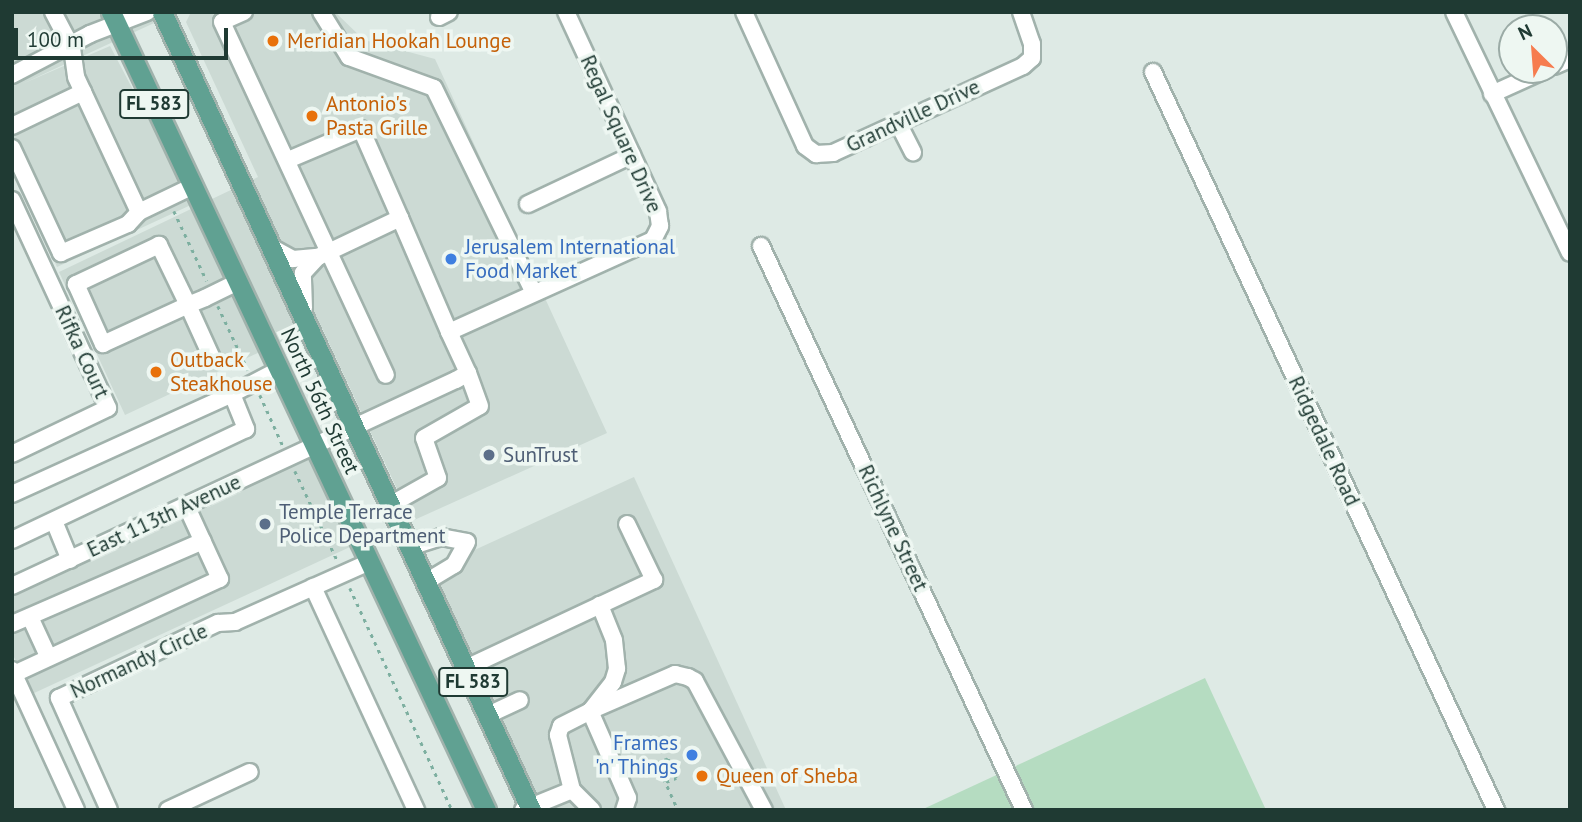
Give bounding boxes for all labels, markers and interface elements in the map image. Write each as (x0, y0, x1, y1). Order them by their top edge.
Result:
scale bar (18, 14, 231, 58)
north arrow (1498, 14, 1568, 84)
text: N (1514, 18, 1536, 45)
text: 100 m (27, 26, 84, 53)
place label: Meridian Hookah Lounge (287, 28, 511, 54)
marker: Meridian Hookah Lounge (265, 33, 281, 49)
street label: Regal Square Drive (575, 51, 667, 217)
street label: Grandville Drive (842, 74, 984, 158)
road number: FL 583 (117, 88, 191, 120)
place label: Antonio's Pasta Grille (326, 91, 428, 141)
marker: Antonio's Pasta Grille (304, 108, 320, 124)
place label: Jerusalem International Food Market (465, 234, 675, 284)
marker: Jerusalem International Food Market (443, 251, 459, 267)
street label: Rifka Court (50, 302, 114, 402)
street label: North 56th Street (275, 324, 365, 478)
place label: Outback Steakhouse (170, 347, 273, 397)
marker: Outback Steakhouse (148, 364, 164, 380)
street label: Ridgedale Road (1283, 372, 1365, 510)
place label: SunTrust (503, 442, 578, 468)
marker: SunTrust (481, 447, 497, 463)
street label: Richlyne Street (853, 461, 933, 595)
street label: East 113th Avenue (83, 469, 245, 563)
place label: Temple Terrace Police Department (279, 499, 446, 549)
marker: Temple Terrace Police Department (257, 516, 273, 532)
street label: Normandy Circle (66, 618, 212, 704)
road number: FL 583 (436, 666, 510, 698)
place label: Frames 'n' Things (593, 730, 678, 780)
marker: Frames 'n' Things (684, 747, 700, 763)
place label: Queen of Sheba (716, 763, 858, 789)
marker: Queen of Sheba (694, 768, 710, 784)

